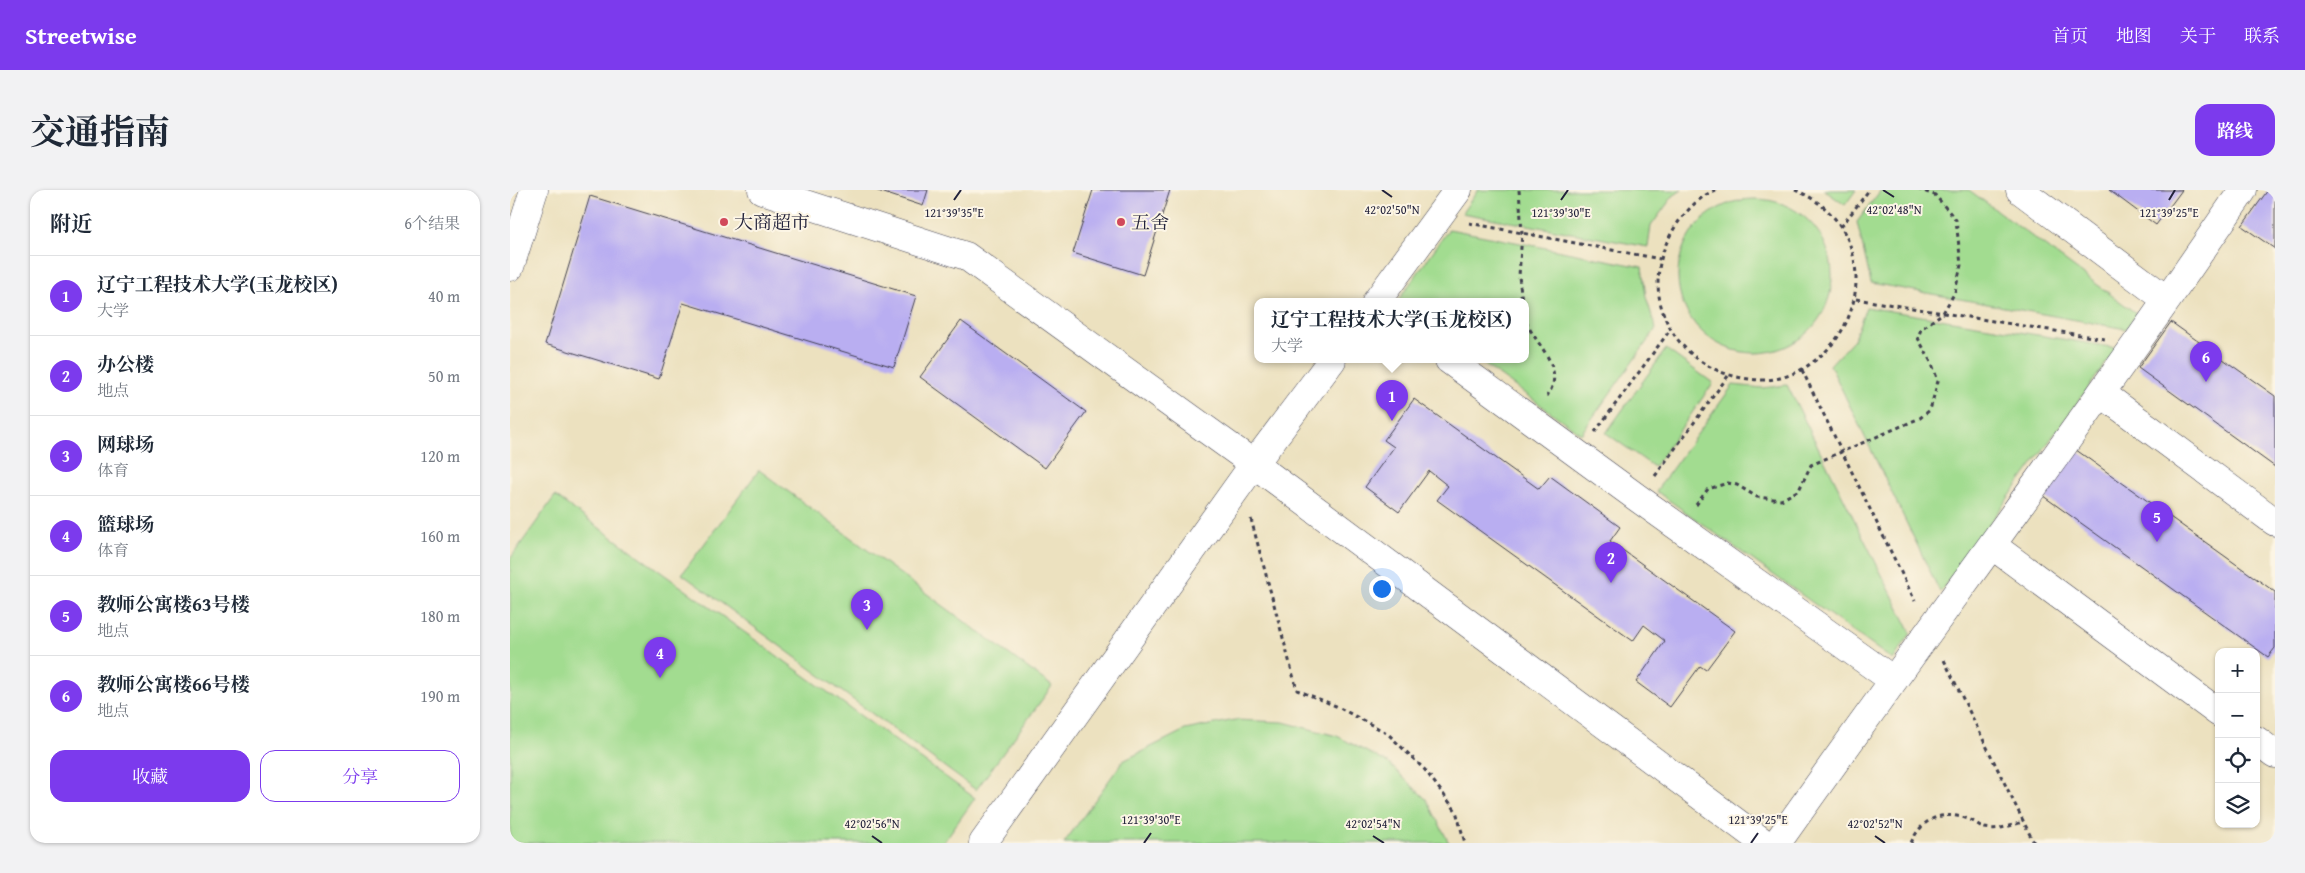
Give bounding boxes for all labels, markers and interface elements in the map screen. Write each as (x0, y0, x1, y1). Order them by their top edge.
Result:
text: Streetwise (25, 18, 137, 53)
text: 首页 (2052, 22, 2088, 49)
text: 地图 (2116, 22, 2152, 49)
text: 关于 (2180, 22, 2216, 49)
text: 联系 (2244, 22, 2280, 49)
button: 路线 (2195, 104, 2275, 156)
text: 交通指南 (30, 106, 170, 157)
text: 42°02'50"N (1364, 201, 1420, 218)
text: 42°02'48"N (1866, 201, 1922, 218)
text: 121°39'35"E (924, 204, 984, 221)
text: 121°39'30"E (1531, 204, 1591, 221)
text: 121°39'25"E (2139, 204, 2199, 221)
text: 附近 (50, 208, 92, 239)
place label: 大商超市 (734, 208, 810, 236)
place label: 五舍 (1131, 208, 1169, 236)
text: 6个结果 (404, 211, 460, 235)
marker: 大商超市 (718, 216, 730, 228)
marker: 五舍 (1115, 216, 1127, 228)
text: 辽宁工程技术大学(玉龙校区) (97, 270, 338, 298)
text: 1 (62, 284, 70, 308)
text: 40 m (428, 284, 460, 308)
text: 大学 (97, 298, 129, 322)
popup (1254, 298, 1529, 363)
text: 辽宁工程技术大学(玉龙校区) (1271, 305, 1512, 333)
text: 大学 (1271, 333, 1303, 357)
pin: 6 (2190, 341, 2222, 382)
text: 办公楼 (97, 350, 154, 378)
text: 2 (62, 364, 70, 388)
text: 50 m (428, 364, 460, 388)
text: 地点 (97, 378, 129, 402)
pin: 1 (1376, 380, 1408, 421)
text: 网球场 (97, 430, 154, 458)
text: 3 (62, 444, 70, 468)
text: 120 m (420, 444, 460, 468)
text: 体育 (97, 458, 129, 482)
pin: 5 (2141, 501, 2173, 542)
text: 篮球场 (97, 510, 154, 538)
text: 4 (62, 524, 70, 548)
text: 160 m (420, 524, 460, 548)
text: 体育 (97, 538, 129, 562)
pin: 2 (1595, 542, 1627, 583)
your location (1369, 576, 1395, 602)
pin: 3 (851, 589, 883, 630)
text: 教师公寓楼63号楼 (97, 590, 250, 618)
text: 5 (62, 604, 70, 628)
text: 180 m (420, 604, 460, 628)
text: 地点 (97, 618, 129, 642)
pin: 4 (644, 637, 676, 678)
map controls (2215, 648, 2260, 828)
button: + (2215, 648, 2260, 693)
text: 教师公寓楼66号楼 (97, 670, 250, 698)
text: 6 (62, 684, 70, 708)
text: 190 m (420, 684, 460, 708)
button: − (2215, 693, 2260, 738)
text: 地点 (97, 698, 129, 722)
button: locate (2215, 738, 2260, 783)
button: 收藏 (50, 750, 250, 802)
button: 分享 (260, 750, 460, 802)
button: layers (2215, 783, 2260, 828)
text: 121°39'30"E (1121, 811, 1181, 828)
text: 121°39'25"E (1728, 811, 1788, 828)
text: 42°02'56"N (844, 815, 900, 832)
text: 42°02'54"N (1345, 815, 1401, 832)
text: 42°02'52"N (1847, 815, 1903, 832)

